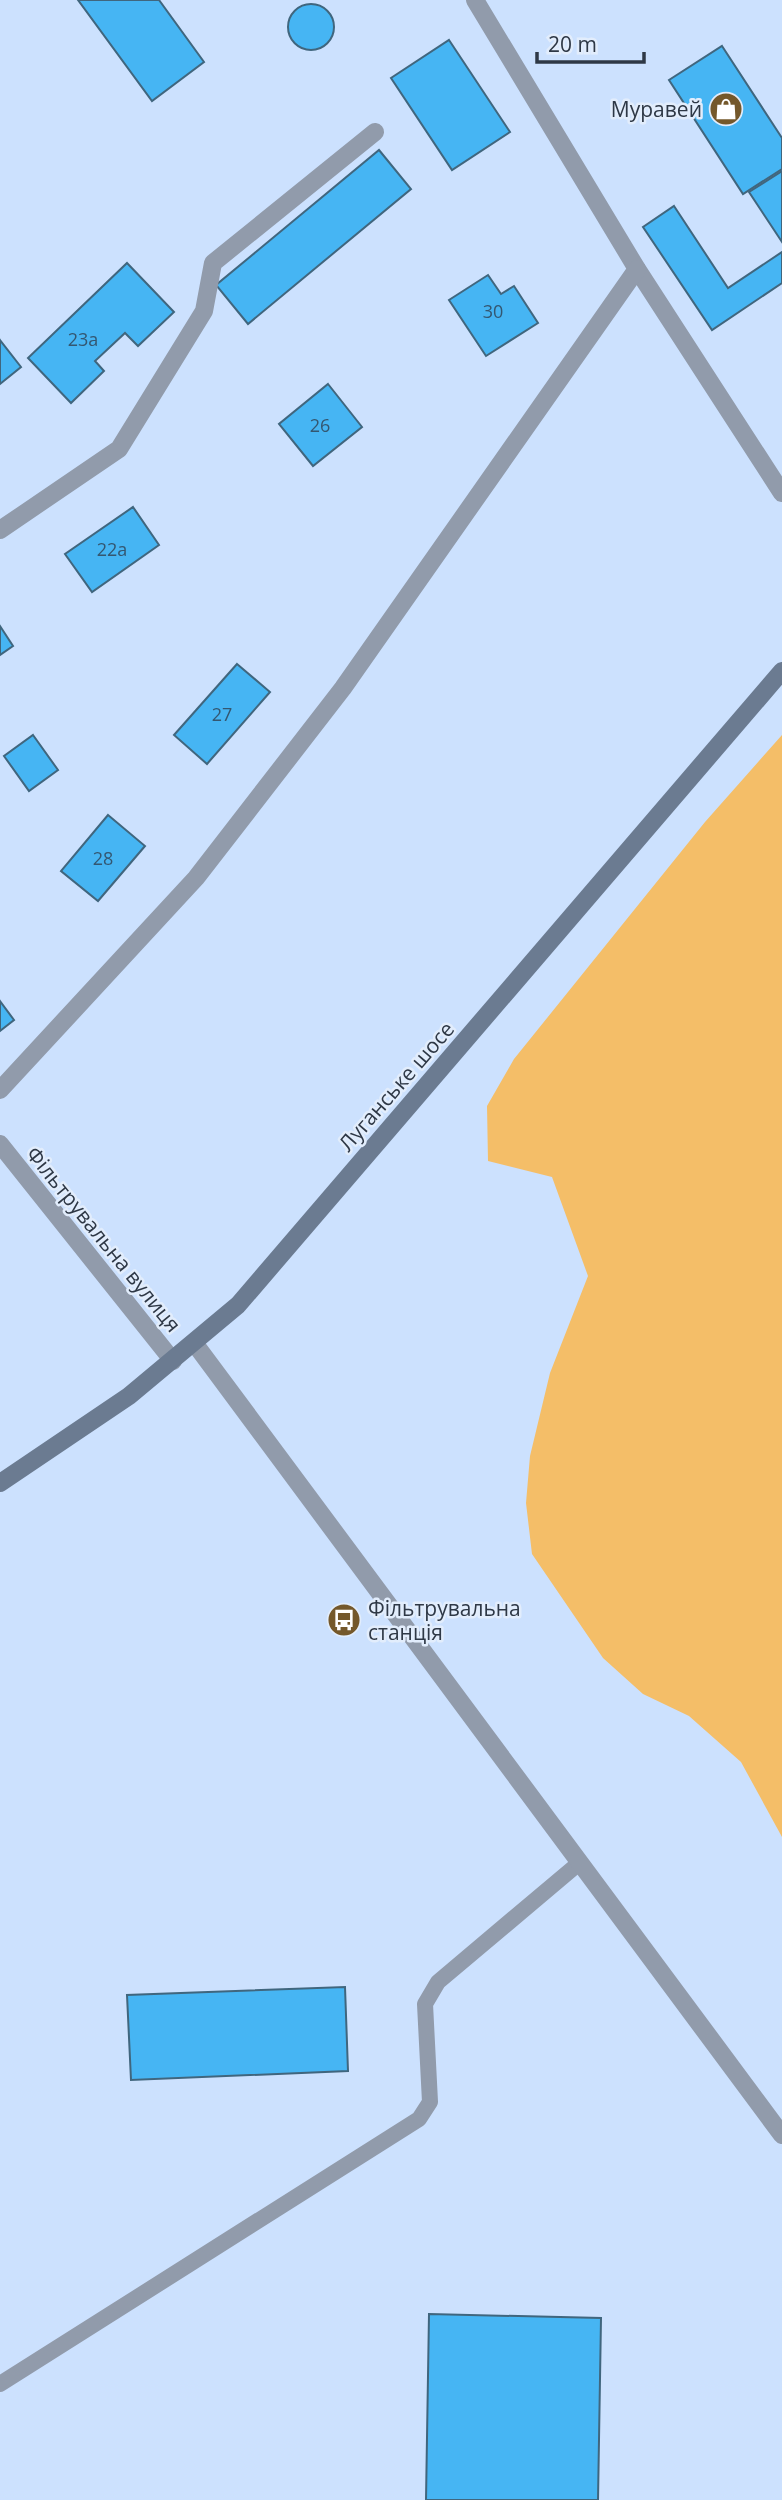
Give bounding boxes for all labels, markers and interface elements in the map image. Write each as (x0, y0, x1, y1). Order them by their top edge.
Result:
scale bar (537, 21, 644, 65)
text: 20 m (548, 30, 597, 58)
shop icon: Муравей (707, 90, 745, 128)
place label: Муравей (611, 95, 702, 123)
house number: 30 (483, 299, 503, 323)
house number: 23а (68, 327, 98, 351)
house number: 26 (310, 413, 330, 437)
house number: 22а (97, 537, 127, 561)
house number: 27 (212, 702, 232, 726)
house number: 28 (93, 846, 113, 870)
street label: Луганське шосе (332, 1015, 460, 1157)
street label: Фільтрувальна вулиця (20, 1140, 188, 1338)
place label: Фільтрувальна станція (368, 1594, 521, 1646)
bus stop icon: Фільтрувальна станція (325, 1601, 363, 1639)

